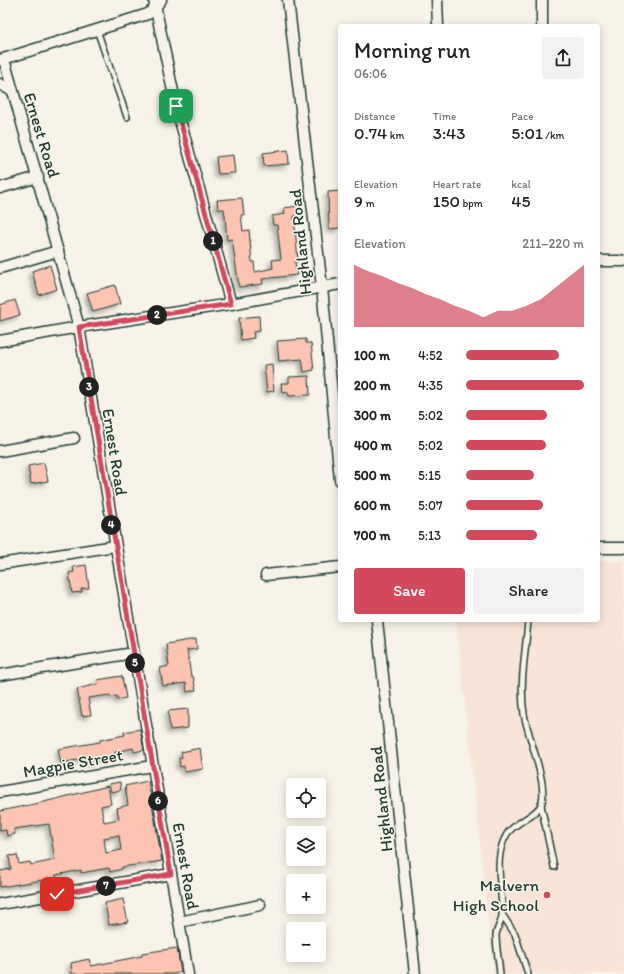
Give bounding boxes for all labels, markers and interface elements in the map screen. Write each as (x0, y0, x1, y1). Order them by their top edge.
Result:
text: Morning run (354, 37, 470, 64)
button: share (542, 37, 584, 79)
text: 06:06 (354, 66, 387, 81)
pin (159, 89, 193, 123)
street label: Ernest Road (20, 90, 64, 180)
icon: arrive (165, 95, 187, 117)
text: Distance (354, 110, 395, 123)
text: Time (433, 110, 456, 123)
text: Pace (511, 110, 533, 123)
text: 0.74 (354, 123, 387, 143)
text: 3:43 (433, 123, 466, 143)
text: 5:01 (511, 123, 543, 143)
text: km (387, 129, 404, 142)
text: /km (543, 129, 564, 142)
text: Elevation (354, 178, 398, 191)
text: Heart rate (433, 178, 481, 191)
text: kcal (511, 178, 531, 191)
street label: Highland Road (284, 187, 315, 296)
text: 9 (354, 191, 363, 211)
text: 150 (433, 191, 460, 211)
text: 45 (511, 191, 530, 211)
text: m (363, 197, 375, 210)
text: bpm (460, 197, 483, 210)
pin: 1 (203, 231, 223, 251)
text: 1 (210, 234, 216, 247)
text: Elevation (354, 236, 406, 251)
text: 211–220 m (522, 236, 584, 251)
pin: 2 (147, 305, 167, 325)
text: 2 (154, 308, 160, 321)
text: 100 m (354, 348, 390, 363)
text: 4:52 (418, 348, 443, 363)
pin: 3 (79, 377, 99, 397)
text: 200 m (354, 378, 391, 393)
text: 4:35 (418, 378, 443, 393)
text: 3 (86, 380, 92, 393)
street label: Ernest Road (98, 407, 132, 497)
text: 300 m (354, 408, 391, 423)
text: 5:02 (418, 408, 443, 423)
text: 400 m (354, 438, 392, 453)
text: 5:02 (418, 438, 443, 453)
text: 500 m (354, 468, 391, 483)
text: 5:15 (418, 468, 441, 483)
text: 600 m (354, 498, 391, 513)
text: 5:07 (418, 498, 442, 513)
pin: 4 (101, 515, 121, 535)
text: 4 (108, 518, 114, 531)
text: 700 m (354, 528, 390, 543)
text: 5:13 (418, 528, 441, 543)
button: Save (354, 568, 465, 614)
button: Share (473, 568, 584, 614)
pin: 5 (125, 653, 145, 673)
text: 5 (132, 656, 138, 669)
street label: Magpie Street (22, 744, 125, 782)
street label: Highland Road (365, 744, 396, 853)
map controls (286, 778, 326, 962)
button: locate (286, 778, 326, 818)
pin: 6 (148, 791, 168, 811)
text: 6 (155, 794, 161, 807)
street label: Ernest Road (169, 821, 203, 911)
button: layers (286, 826, 326, 866)
button: + (286, 874, 326, 914)
place label: Malvern High School (453, 875, 539, 915)
pin: 7 (96, 876, 116, 896)
pin (40, 877, 74, 911)
text: 7 (103, 879, 109, 892)
icon: check (46, 883, 68, 905)
marker: Malvern High School (542, 890, 552, 900)
button: − (286, 922, 326, 962)

